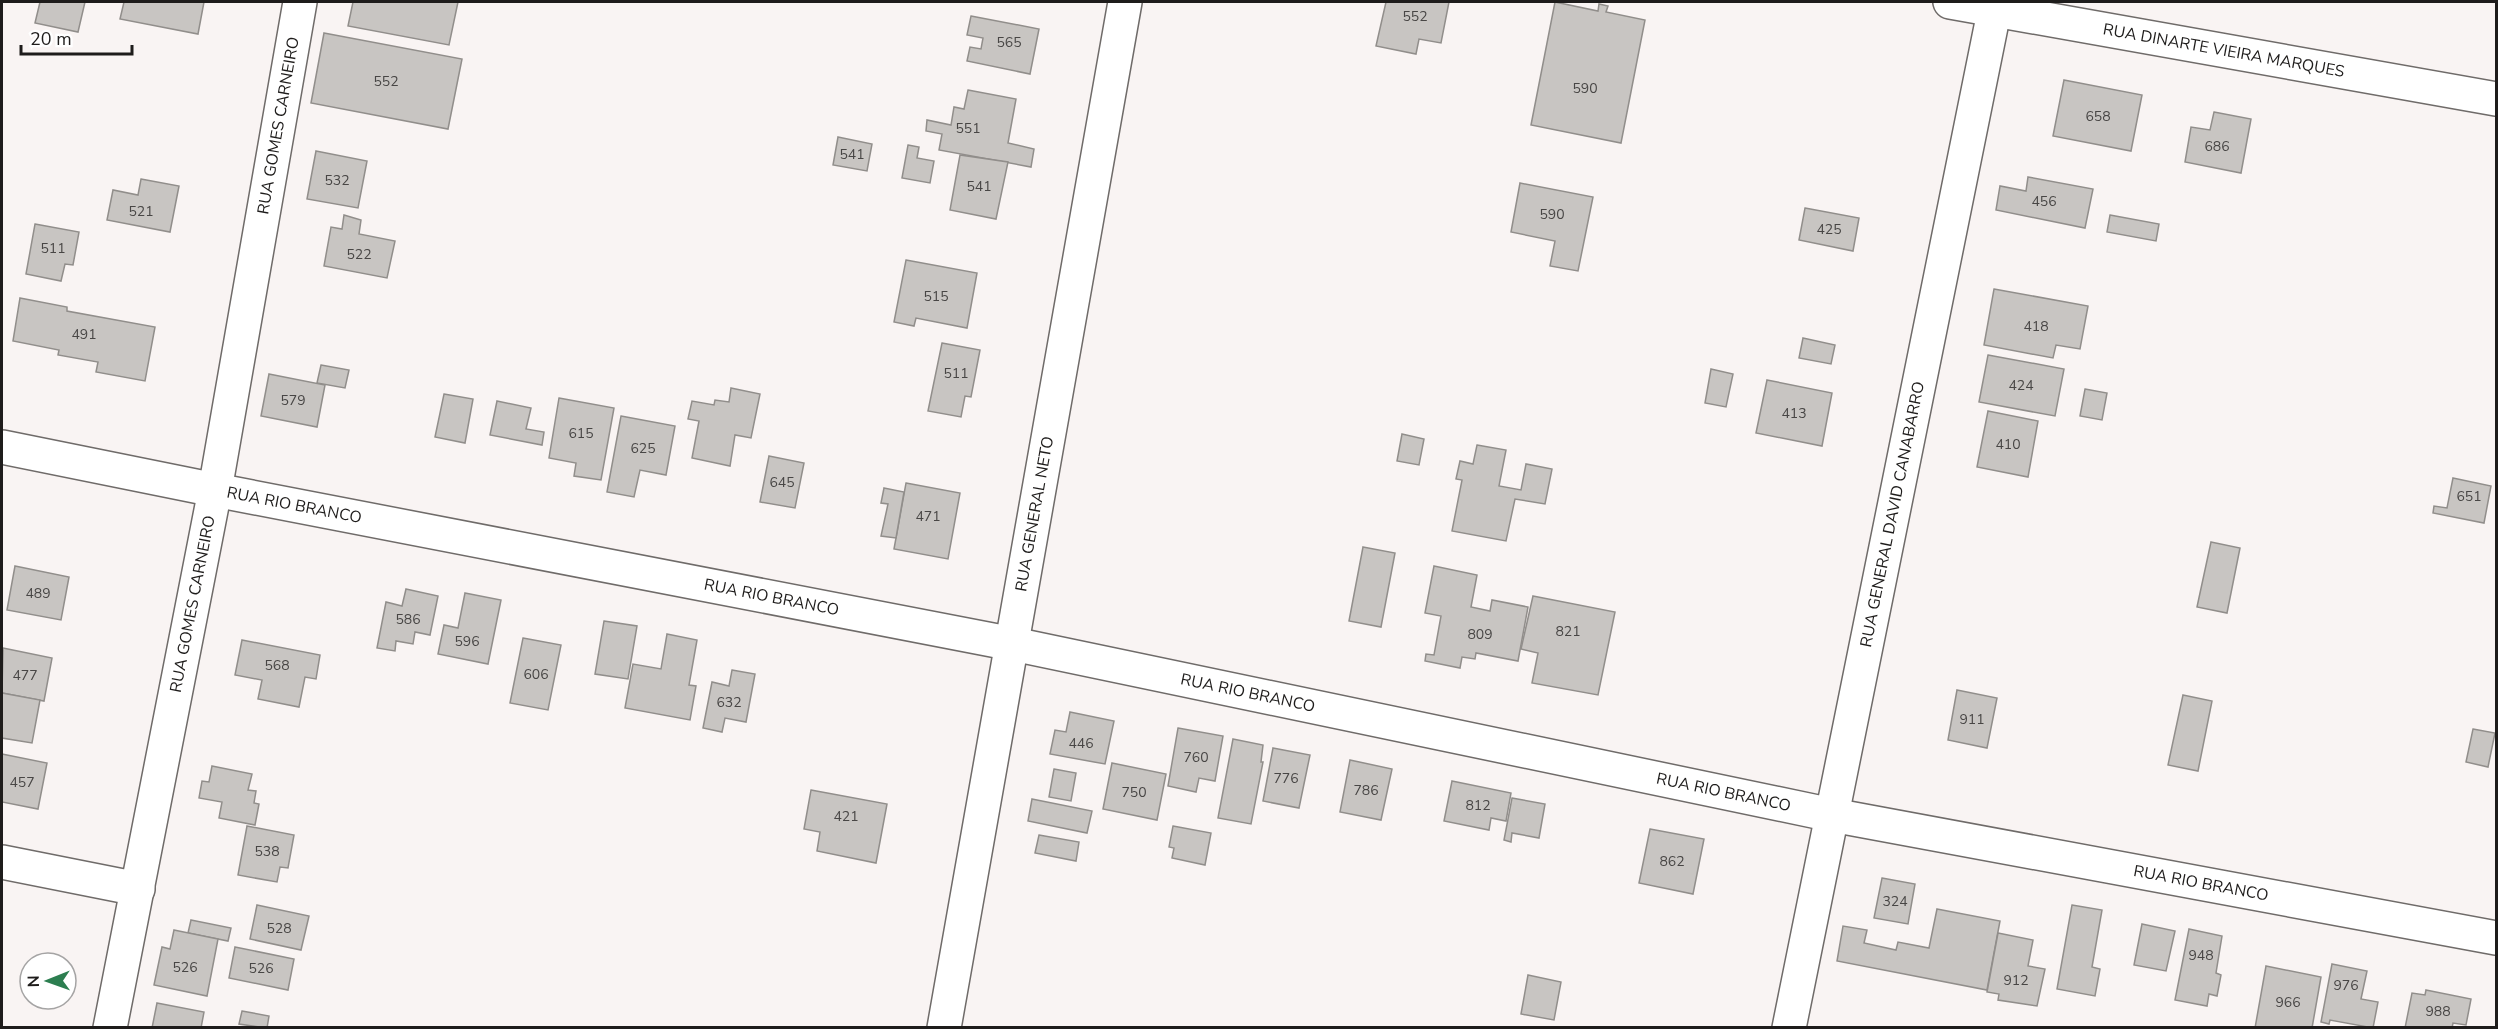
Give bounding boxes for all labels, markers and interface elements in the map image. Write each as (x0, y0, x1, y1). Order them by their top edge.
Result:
house number: 552 (1402, 7, 1428, 26)
scale bar (21, 18, 132, 56)
street label: RUA DINARTE VIEIRA MARQUES (2101, 18, 2346, 83)
text: 20 m (30, 27, 72, 51)
house number: 565 (996, 33, 1022, 52)
street label: RUA GOMES CARNEIRO (252, 35, 305, 216)
house number: 552 (373, 72, 399, 91)
house number: 590 (1572, 79, 1598, 98)
house number: 658 (2085, 107, 2111, 126)
house number: 551 (955, 119, 981, 138)
house number: 686 (2204, 137, 2230, 156)
house number: 541 (839, 145, 865, 164)
house number: 532 (324, 171, 350, 190)
house number: 541 (966, 177, 992, 196)
house number: 456 (2031, 192, 2057, 211)
house number: 521 (128, 202, 154, 221)
house number: 590 (1539, 205, 1565, 224)
house number: 425 (1816, 220, 1842, 239)
house number: 511 (40, 239, 66, 258)
house number: 522 (346, 245, 372, 264)
house number: 515 (923, 287, 949, 306)
house number: 418 (2023, 317, 2049, 336)
house number: 491 (71, 325, 97, 344)
house number: 511 (943, 364, 969, 383)
house number: 424 (2008, 376, 2034, 395)
street label: RUA GENERAL DAVID CANABARRO (1855, 380, 1930, 649)
house number: 579 (280, 391, 306, 410)
house number: 413 (1781, 404, 1807, 423)
house number: 615 (568, 424, 594, 443)
street label: RUA GENERAL NETO (1010, 435, 1059, 593)
house number: 410 (1995, 435, 2021, 454)
house number: 625 (630, 439, 656, 458)
house number: 645 (769, 473, 795, 492)
street label: RUA RIO BRANCO (225, 482, 364, 529)
house number: 651 (2456, 487, 2482, 506)
house number: 471 (915, 507, 941, 526)
street label: RUA GOMES CARNEIRO (165, 514, 221, 694)
street label: RUA RIO BRANCO (702, 574, 841, 621)
house number: 489 (25, 584, 51, 603)
house number: 586 (395, 610, 421, 629)
house number: 821 (1555, 622, 1581, 641)
house number: 809 (1467, 625, 1493, 644)
house number: 596 (454, 632, 480, 651)
house number: 568 (264, 656, 290, 675)
house number: 606 (523, 665, 549, 684)
house number: 477 (12, 666, 38, 685)
street label: RUA RIO BRANCO (1179, 668, 1317, 718)
house number: 632 (716, 693, 742, 712)
house number: 911 (1959, 710, 1985, 729)
house number: 446 (1068, 734, 1094, 753)
house number: 760 (1183, 748, 1209, 767)
street label: RUA RIO BRANCO (1654, 768, 1793, 817)
house number: 776 (1273, 769, 1299, 788)
house number: 457 (9, 773, 35, 792)
house number: 786 (1353, 781, 1379, 800)
house number: 750 (1121, 783, 1147, 802)
house number: 812 (1465, 796, 1491, 815)
house number: 421 (833, 807, 859, 826)
house number: 538 (254, 842, 280, 861)
house number: 862 (1659, 852, 1685, 871)
street label: RUA RIO BRANCO (2132, 860, 2270, 907)
house number: 324 (1882, 892, 1908, 911)
house number: 528 (266, 919, 292, 938)
house number: 948 (2188, 946, 2214, 965)
north arrow (18, 951, 78, 1011)
house number: 526 (172, 958, 198, 977)
house number: 526 (248, 959, 274, 978)
house number: 912 (2003, 971, 2029, 990)
text: N (23, 975, 45, 987)
house number: 976 (2333, 976, 2359, 995)
house number: 966 (2275, 993, 2301, 1012)
house number: 988 (2425, 1002, 2451, 1021)

